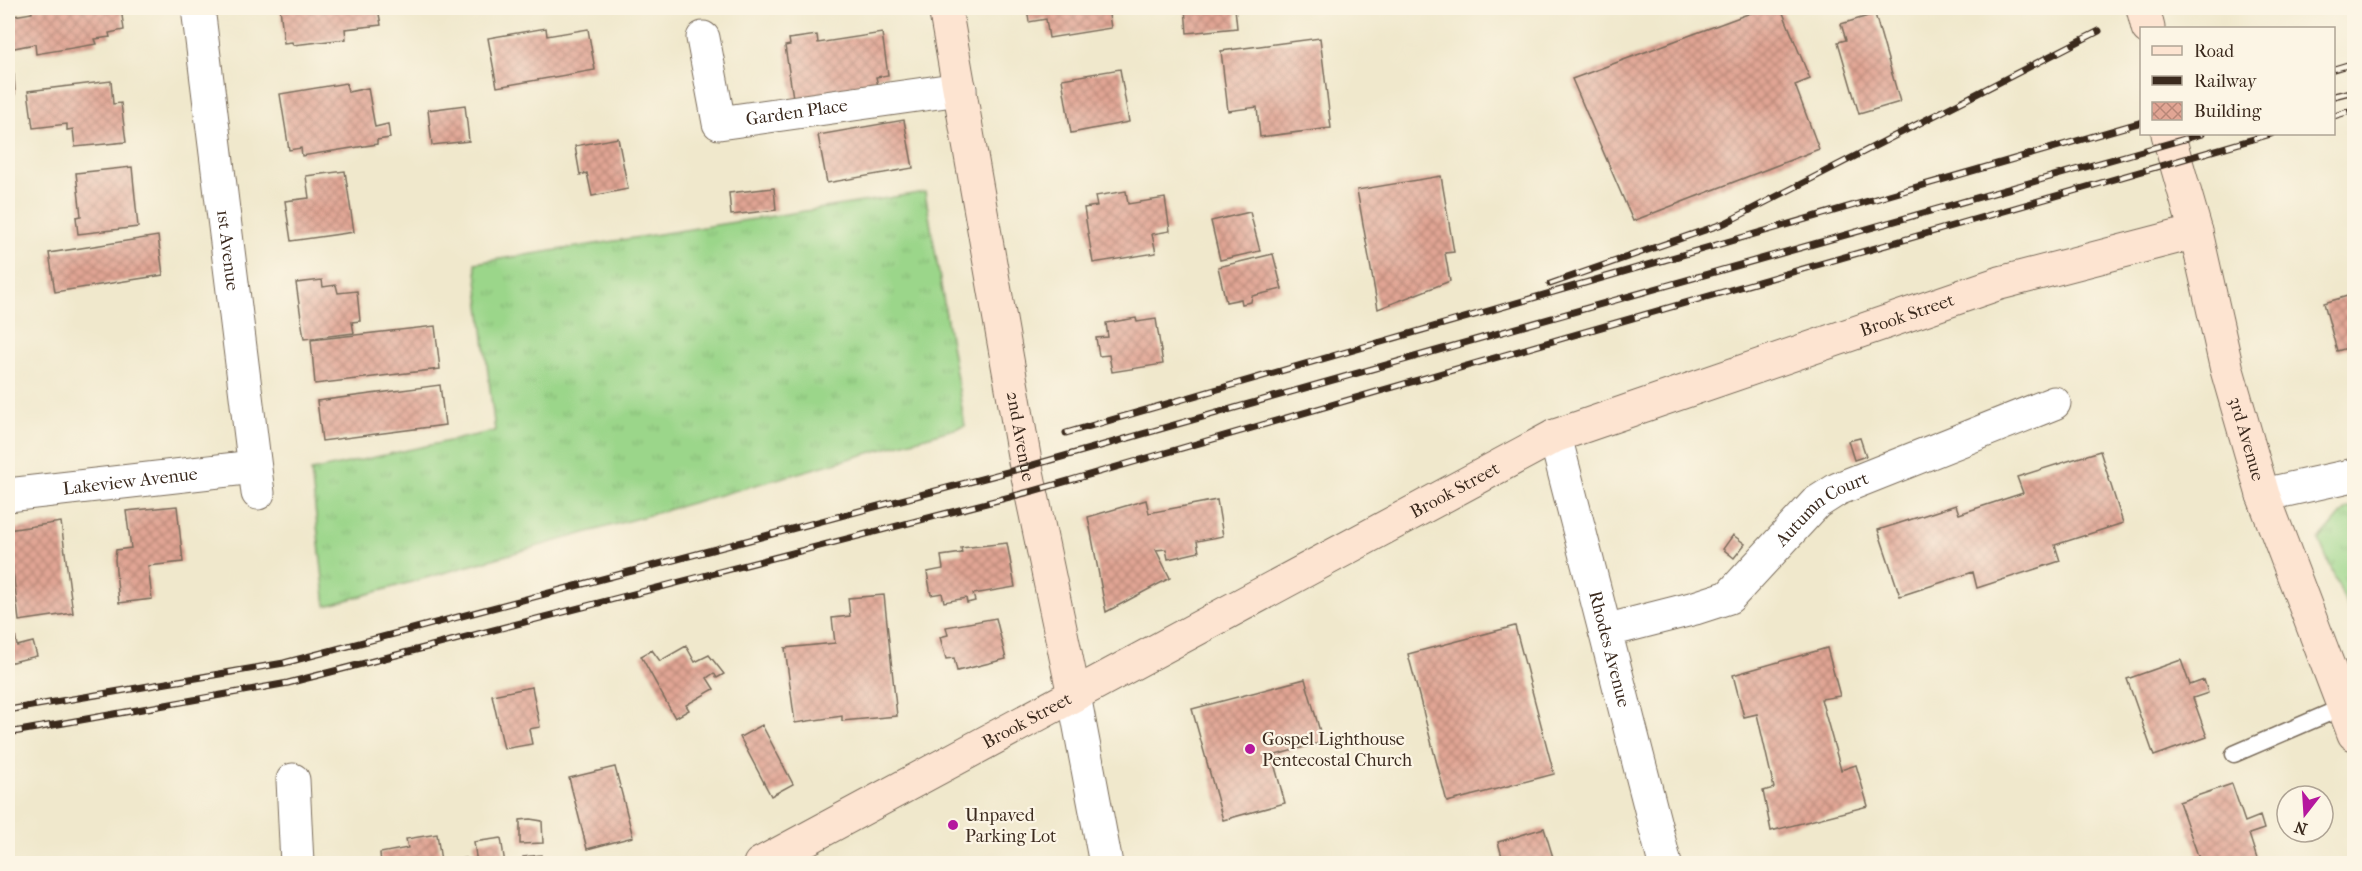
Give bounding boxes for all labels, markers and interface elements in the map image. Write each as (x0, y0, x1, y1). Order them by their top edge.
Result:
legend (2140, 27, 2335, 135)
text: Road (2194, 41, 2234, 62)
text: Railway (2194, 71, 2258, 92)
street label: Garden Place (745, 95, 849, 130)
text: Building (2194, 101, 2262, 122)
street label: 1st Avenue (212, 208, 243, 292)
street label: Brook Street (1857, 289, 1957, 341)
street label: 2nd Avenue (1002, 390, 1039, 484)
street label: 3rd Avenue (2224, 394, 2268, 484)
street label: Brook Street (1407, 458, 1504, 523)
street label: Lakeview Avenue (62, 463, 199, 500)
street label: Autumn Court (1770, 468, 1872, 552)
street label: Rhodes Avenue (1584, 589, 1634, 710)
street label: Brook Street (979, 688, 1076, 753)
place label: Gospel Lighthouse Pentecostal Church (1262, 729, 1412, 771)
marker: Gospel Lighthouse Pentecostal Church (1243, 742, 1257, 756)
north arrow (2275, 784, 2335, 844)
place label: Unpaved Parking Lot (965, 805, 1057, 847)
text: N (2291, 817, 2309, 839)
marker: Unpaved Parking Lot (946, 818, 960, 832)

